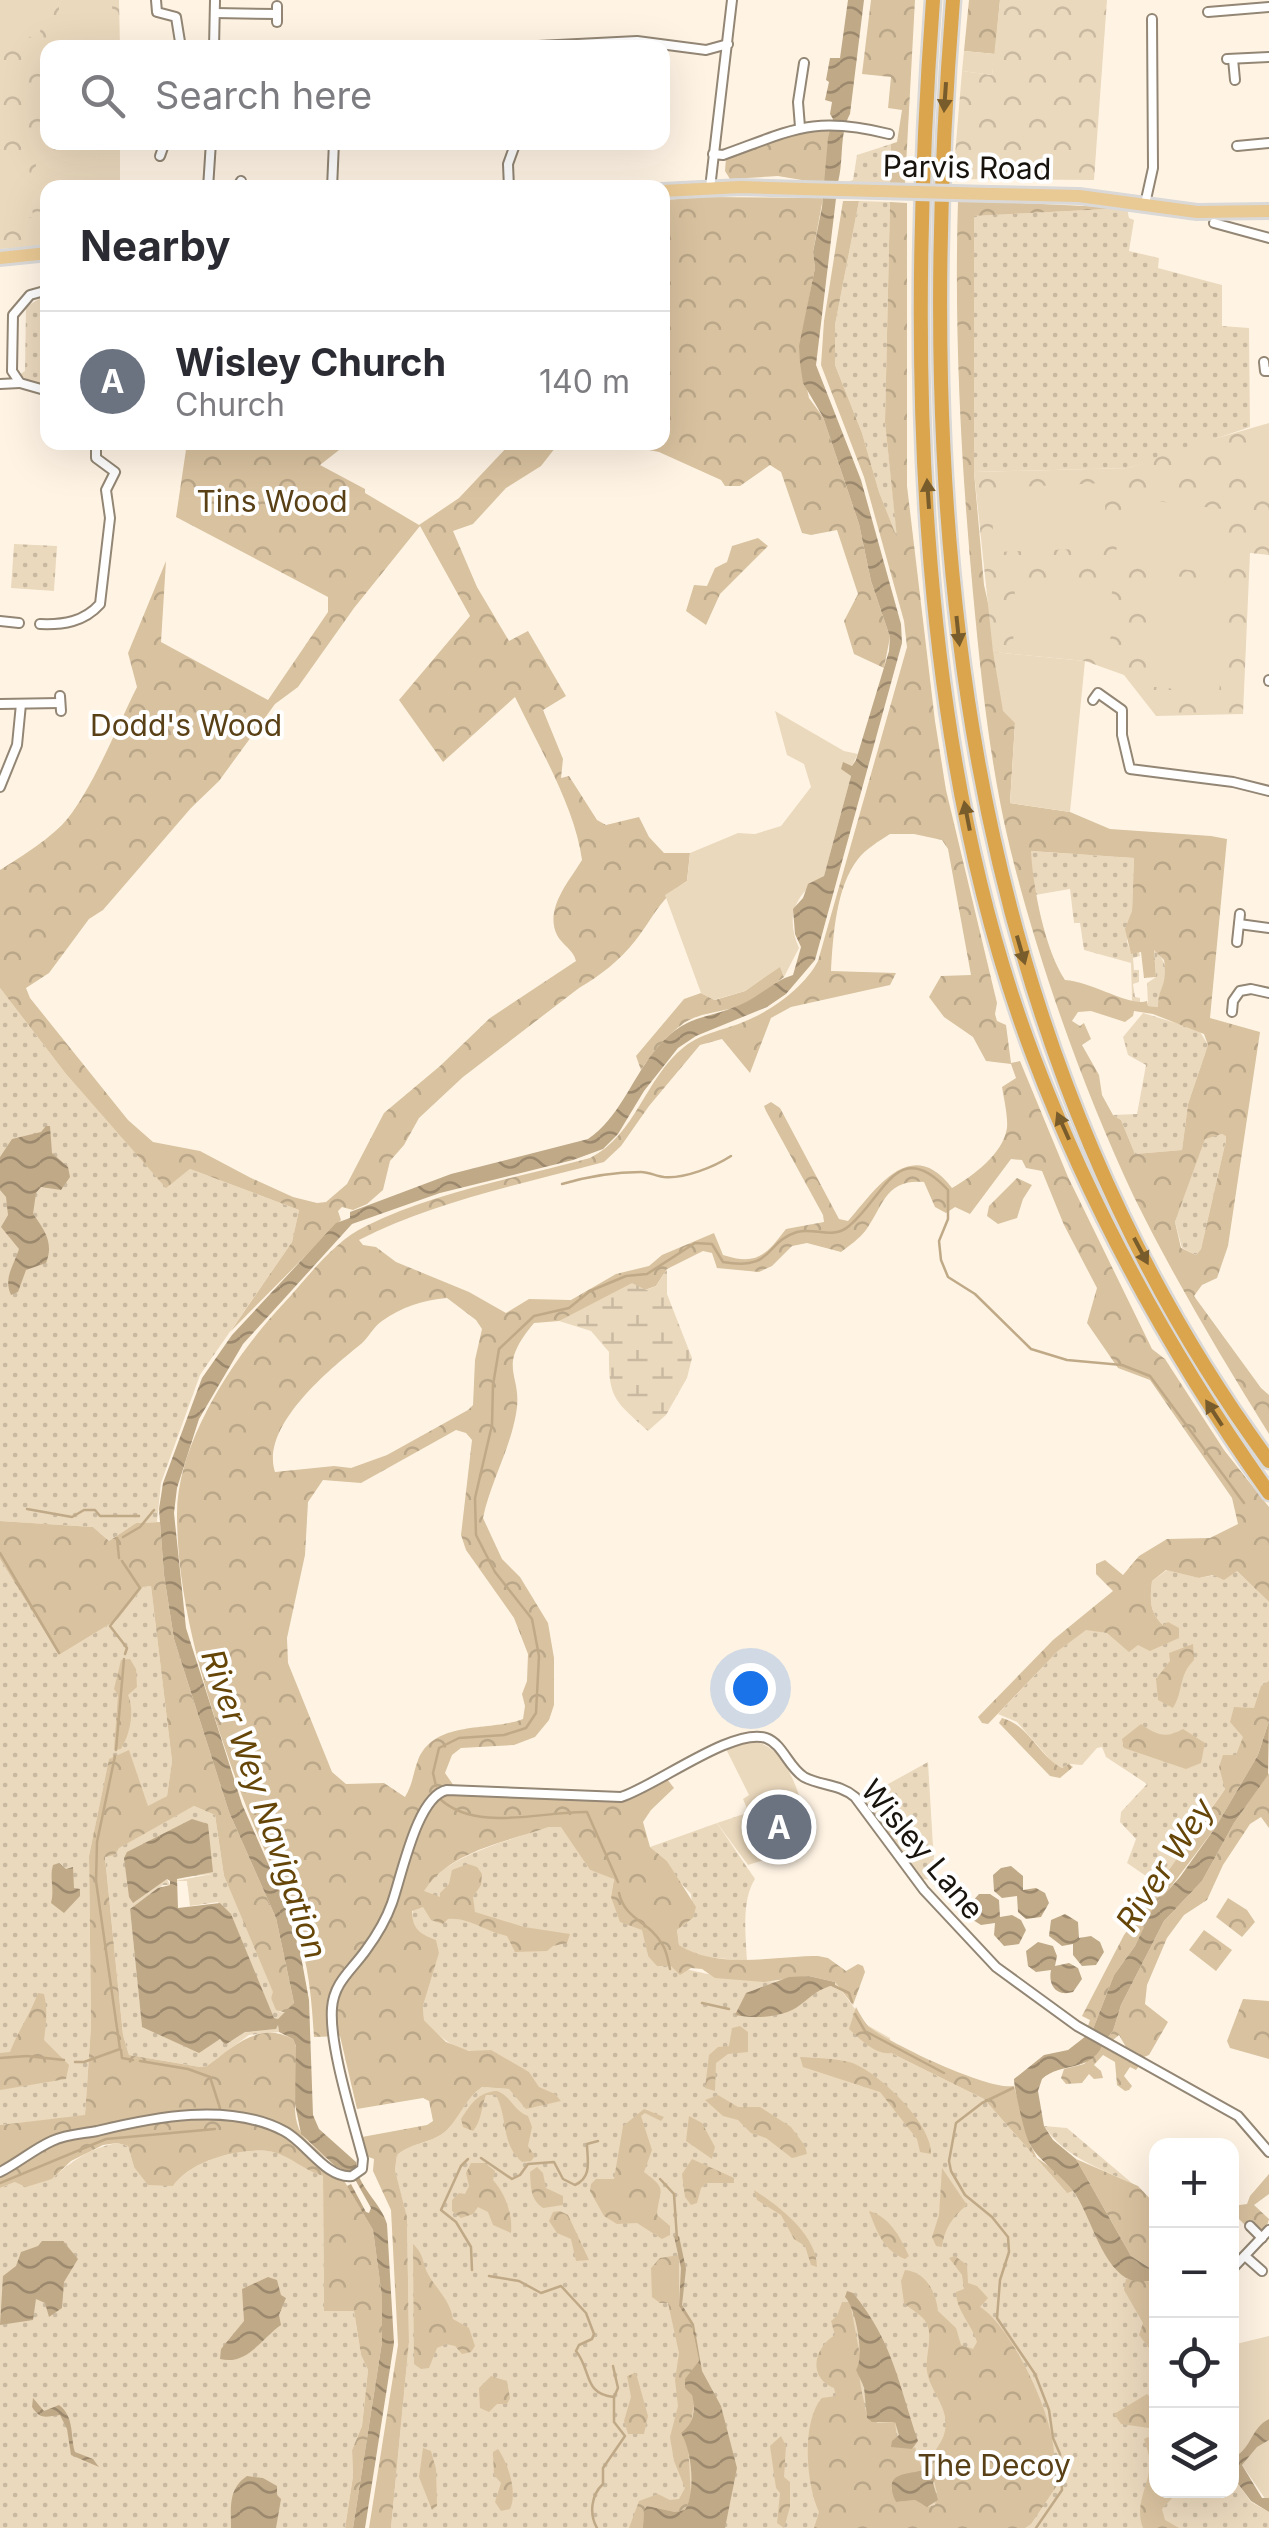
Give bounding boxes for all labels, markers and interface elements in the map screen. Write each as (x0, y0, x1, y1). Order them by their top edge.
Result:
search box (40, 40, 670, 150)
icon: search (75, 68, 130, 123)
text: Search here (155, 72, 372, 118)
one-way arrow (937, 82, 953, 114)
street label: Parvis Road (882, 148, 1052, 186)
text: Nearby (80, 220, 231, 271)
text: Wisley Church (175, 339, 446, 385)
text: A (101, 362, 124, 401)
text: 140 m (539, 362, 630, 401)
text: Church (175, 385, 285, 424)
one-way arrow (920, 477, 936, 509)
park label: Tins Wood (196, 483, 348, 519)
one-way arrow (950, 616, 966, 648)
park label: Dodd's Wood (90, 707, 282, 743)
one-way arrow (959, 800, 975, 831)
one-way arrow (1014, 935, 1029, 966)
one-way arrow (1055, 1111, 1071, 1141)
one-way arrow (1132, 1237, 1149, 1266)
one-way arrow (1206, 1399, 1224, 1426)
water label: River Wey Navigation (193, 1644, 336, 1964)
your location (725, 1663, 776, 1714)
street label: Wisley Lane (854, 1772, 992, 1926)
pin: A (746, 1790, 812, 1864)
water label: River Wey (1107, 1790, 1223, 1939)
map controls (1149, 2138, 1239, 2498)
button: + (1149, 2138, 1239, 2228)
button: − (1149, 2228, 1239, 2318)
button: locate (1149, 2318, 1239, 2408)
button: layers (1149, 2408, 1239, 2498)
park label: The Decoy (917, 2447, 1071, 2483)

